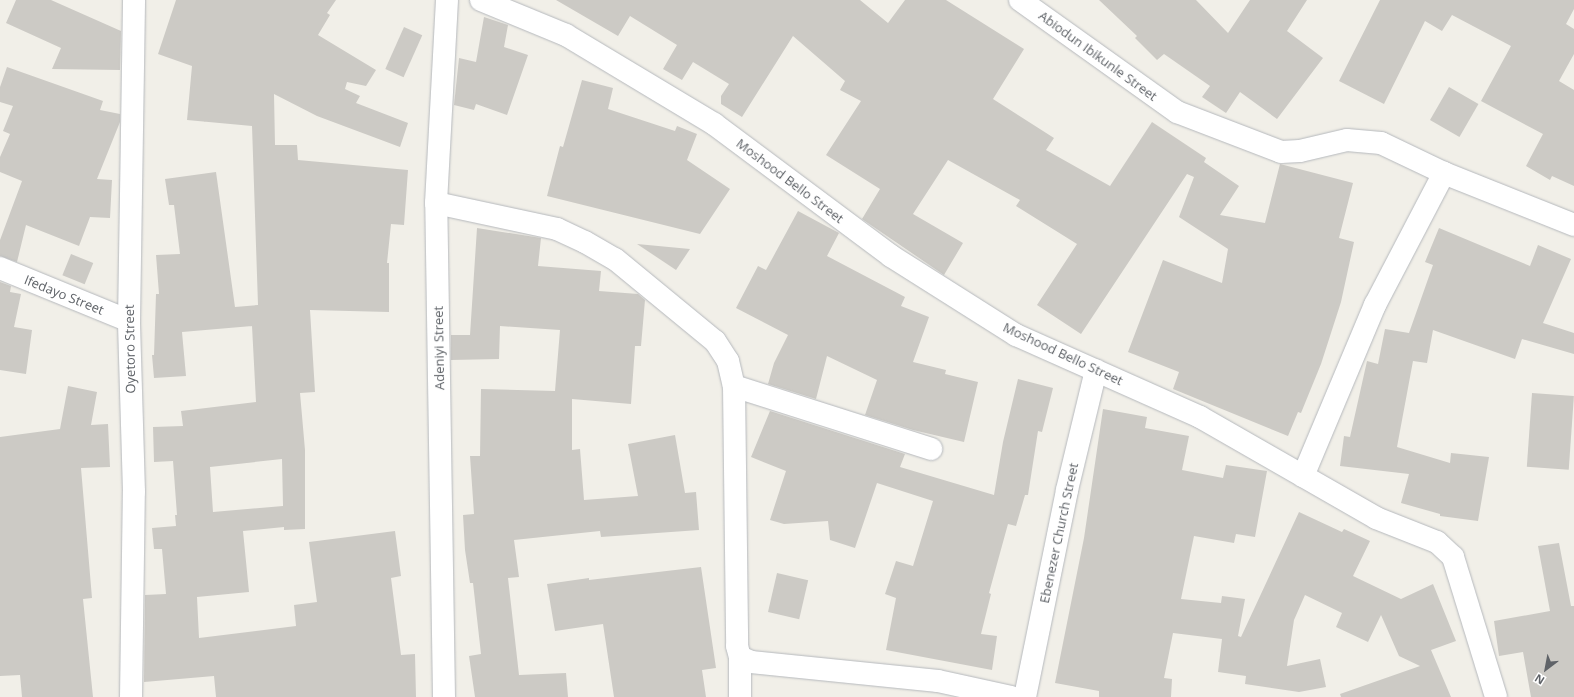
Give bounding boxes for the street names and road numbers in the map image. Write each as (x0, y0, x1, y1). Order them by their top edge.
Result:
street label: Abiodun Ibikunle Street (1036, 8, 1160, 104)
street label: Moshood Bello Street (733, 136, 847, 226)
street label: Ifedayo Street (22, 272, 106, 318)
street label: Oyetoro Street (121, 304, 139, 394)
street label: Adeniyi Street (430, 306, 448, 390)
street label: Moshood Bello Street (1001, 319, 1125, 389)
street label: Ebenezer Church Street (1036, 461, 1082, 605)

